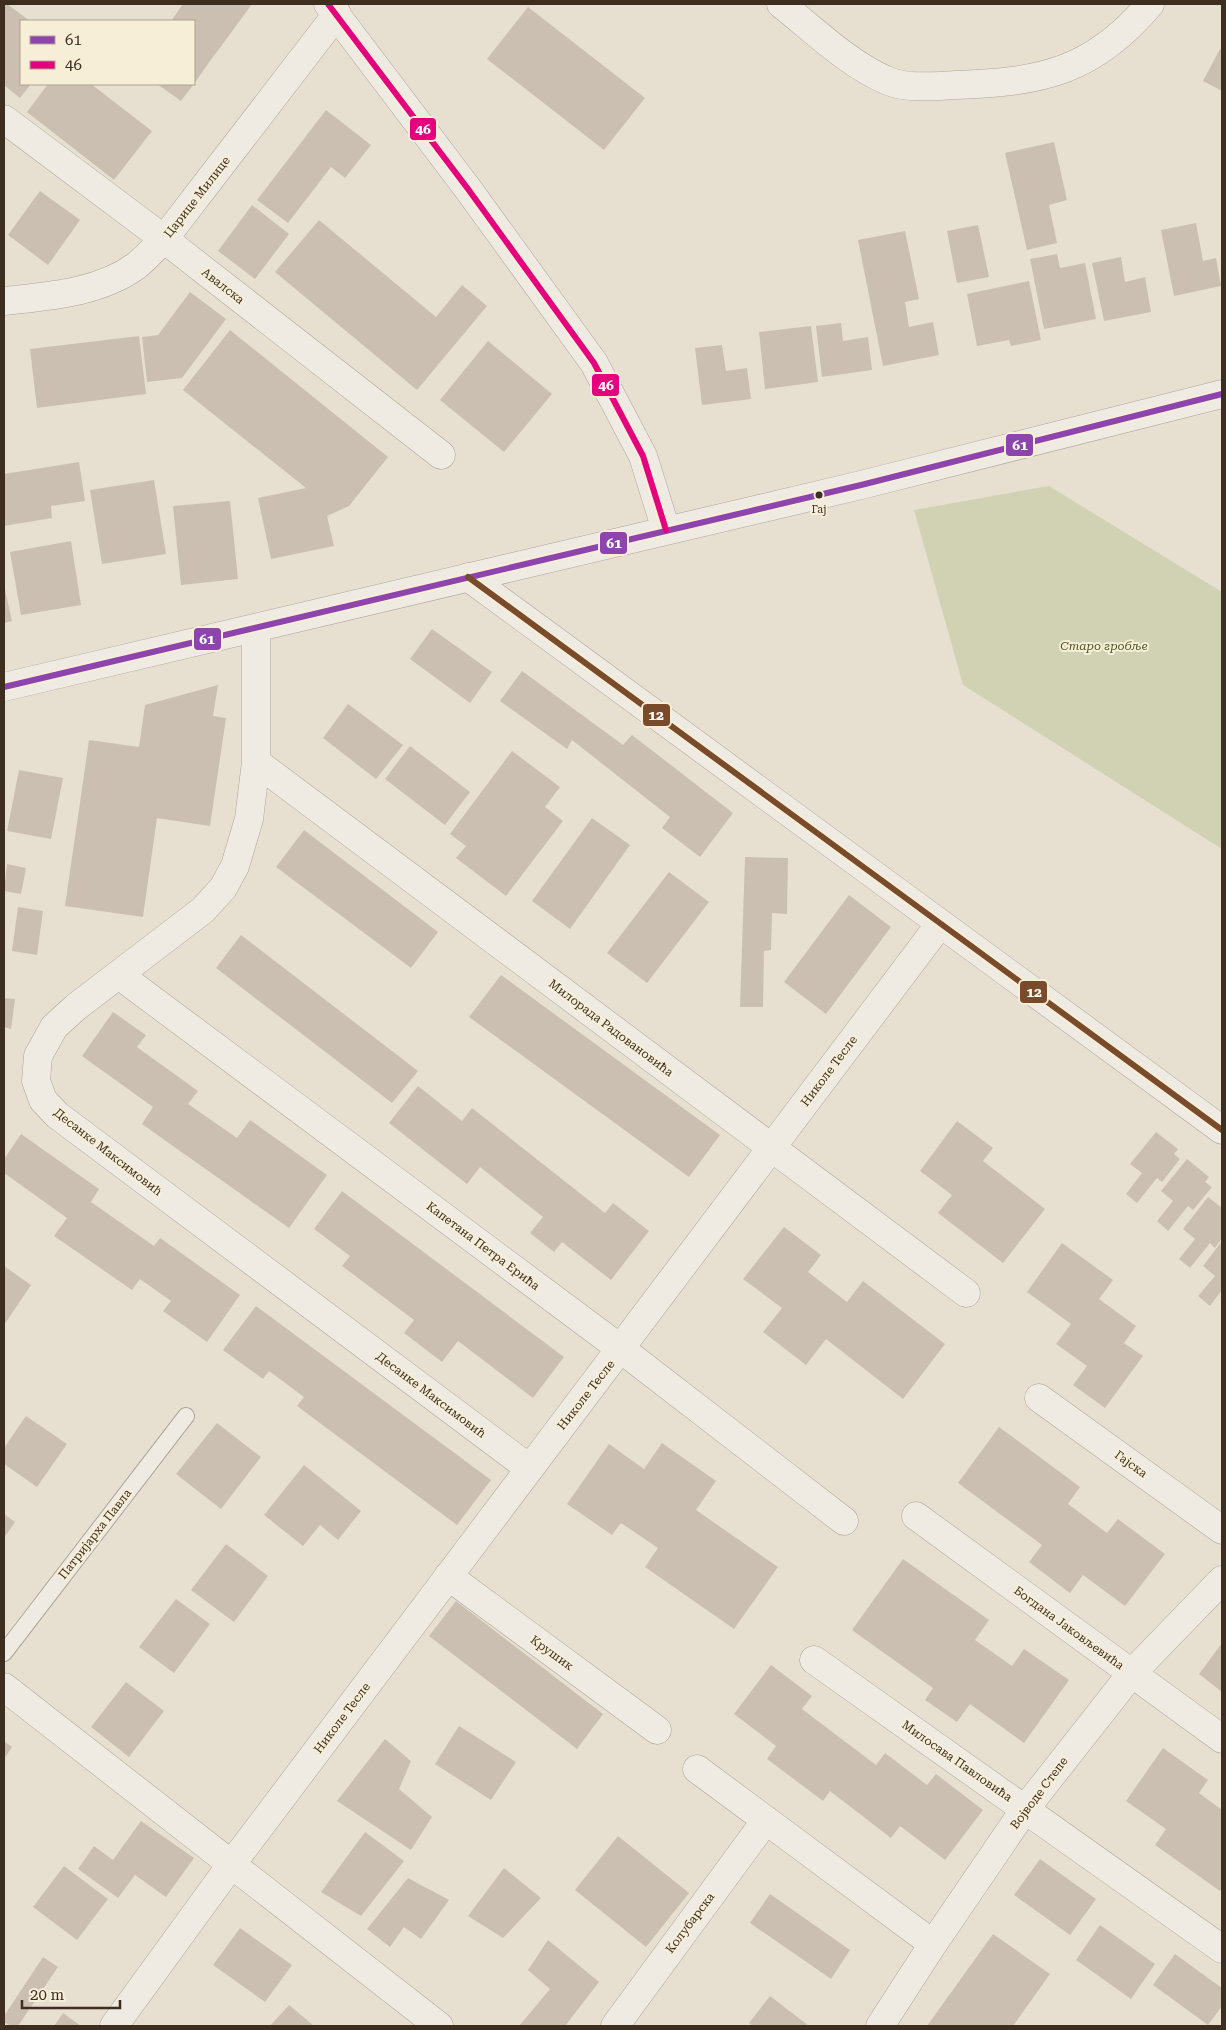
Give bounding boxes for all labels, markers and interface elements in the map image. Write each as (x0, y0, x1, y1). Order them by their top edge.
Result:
legend (20, 20, 195, 85)
text: 61 (65, 31, 82, 49)
text: 46 (65, 56, 82, 74)
line badge: 46 (409, 117, 437, 141)
text: 46 (415, 121, 431, 137)
street label: Царице Милице (161, 153, 233, 240)
street label: Авалска (199, 265, 247, 307)
line badge: 46 (591, 373, 620, 397)
text: 46 (598, 377, 614, 393)
line badge: 61 (1005, 433, 1034, 457)
text: 61 (1012, 437, 1028, 453)
marker: Гај (814, 490, 824, 500)
place label: Гај (811, 503, 827, 516)
line badge: 61 (599, 531, 628, 555)
text: 61 (606, 535, 622, 551)
line badge: 61 (193, 627, 222, 651)
text: 61 (199, 631, 215, 647)
park label: Старо гробље (1060, 639, 1148, 653)
line badge: 12 (642, 703, 671, 727)
text: 12 (648, 707, 664, 723)
street label: Милорада Радовановића (546, 977, 676, 1080)
line badge: 12 (1019, 980, 1048, 1004)
text: 12 (1026, 984, 1042, 1000)
street label: Николе Тесле (798, 1033, 860, 1109)
street label: Десанке Максимовић (51, 1105, 165, 1199)
street label: Капетана Петра Ерића (424, 1199, 543, 1293)
street label: Десанке Максимовић (373, 1349, 489, 1441)
street label: Николе Тесле (554, 1357, 618, 1433)
street label: Гајска (1112, 1448, 1150, 1481)
street label: Патријарха Павла (56, 1486, 135, 1582)
street label: Богдана Јаковљевића (1011, 1583, 1127, 1673)
street label: Крушик (528, 1633, 577, 1674)
street label: Николе Тесле (311, 1680, 373, 1756)
street label: Милосава Павловића (899, 1718, 1015, 1805)
street label: Војводе Степе (1007, 1754, 1071, 1832)
street label: Колубарска (663, 1889, 718, 1956)
scale bar (22, 1978, 120, 2010)
text: 20 m (30, 1986, 65, 2004)

